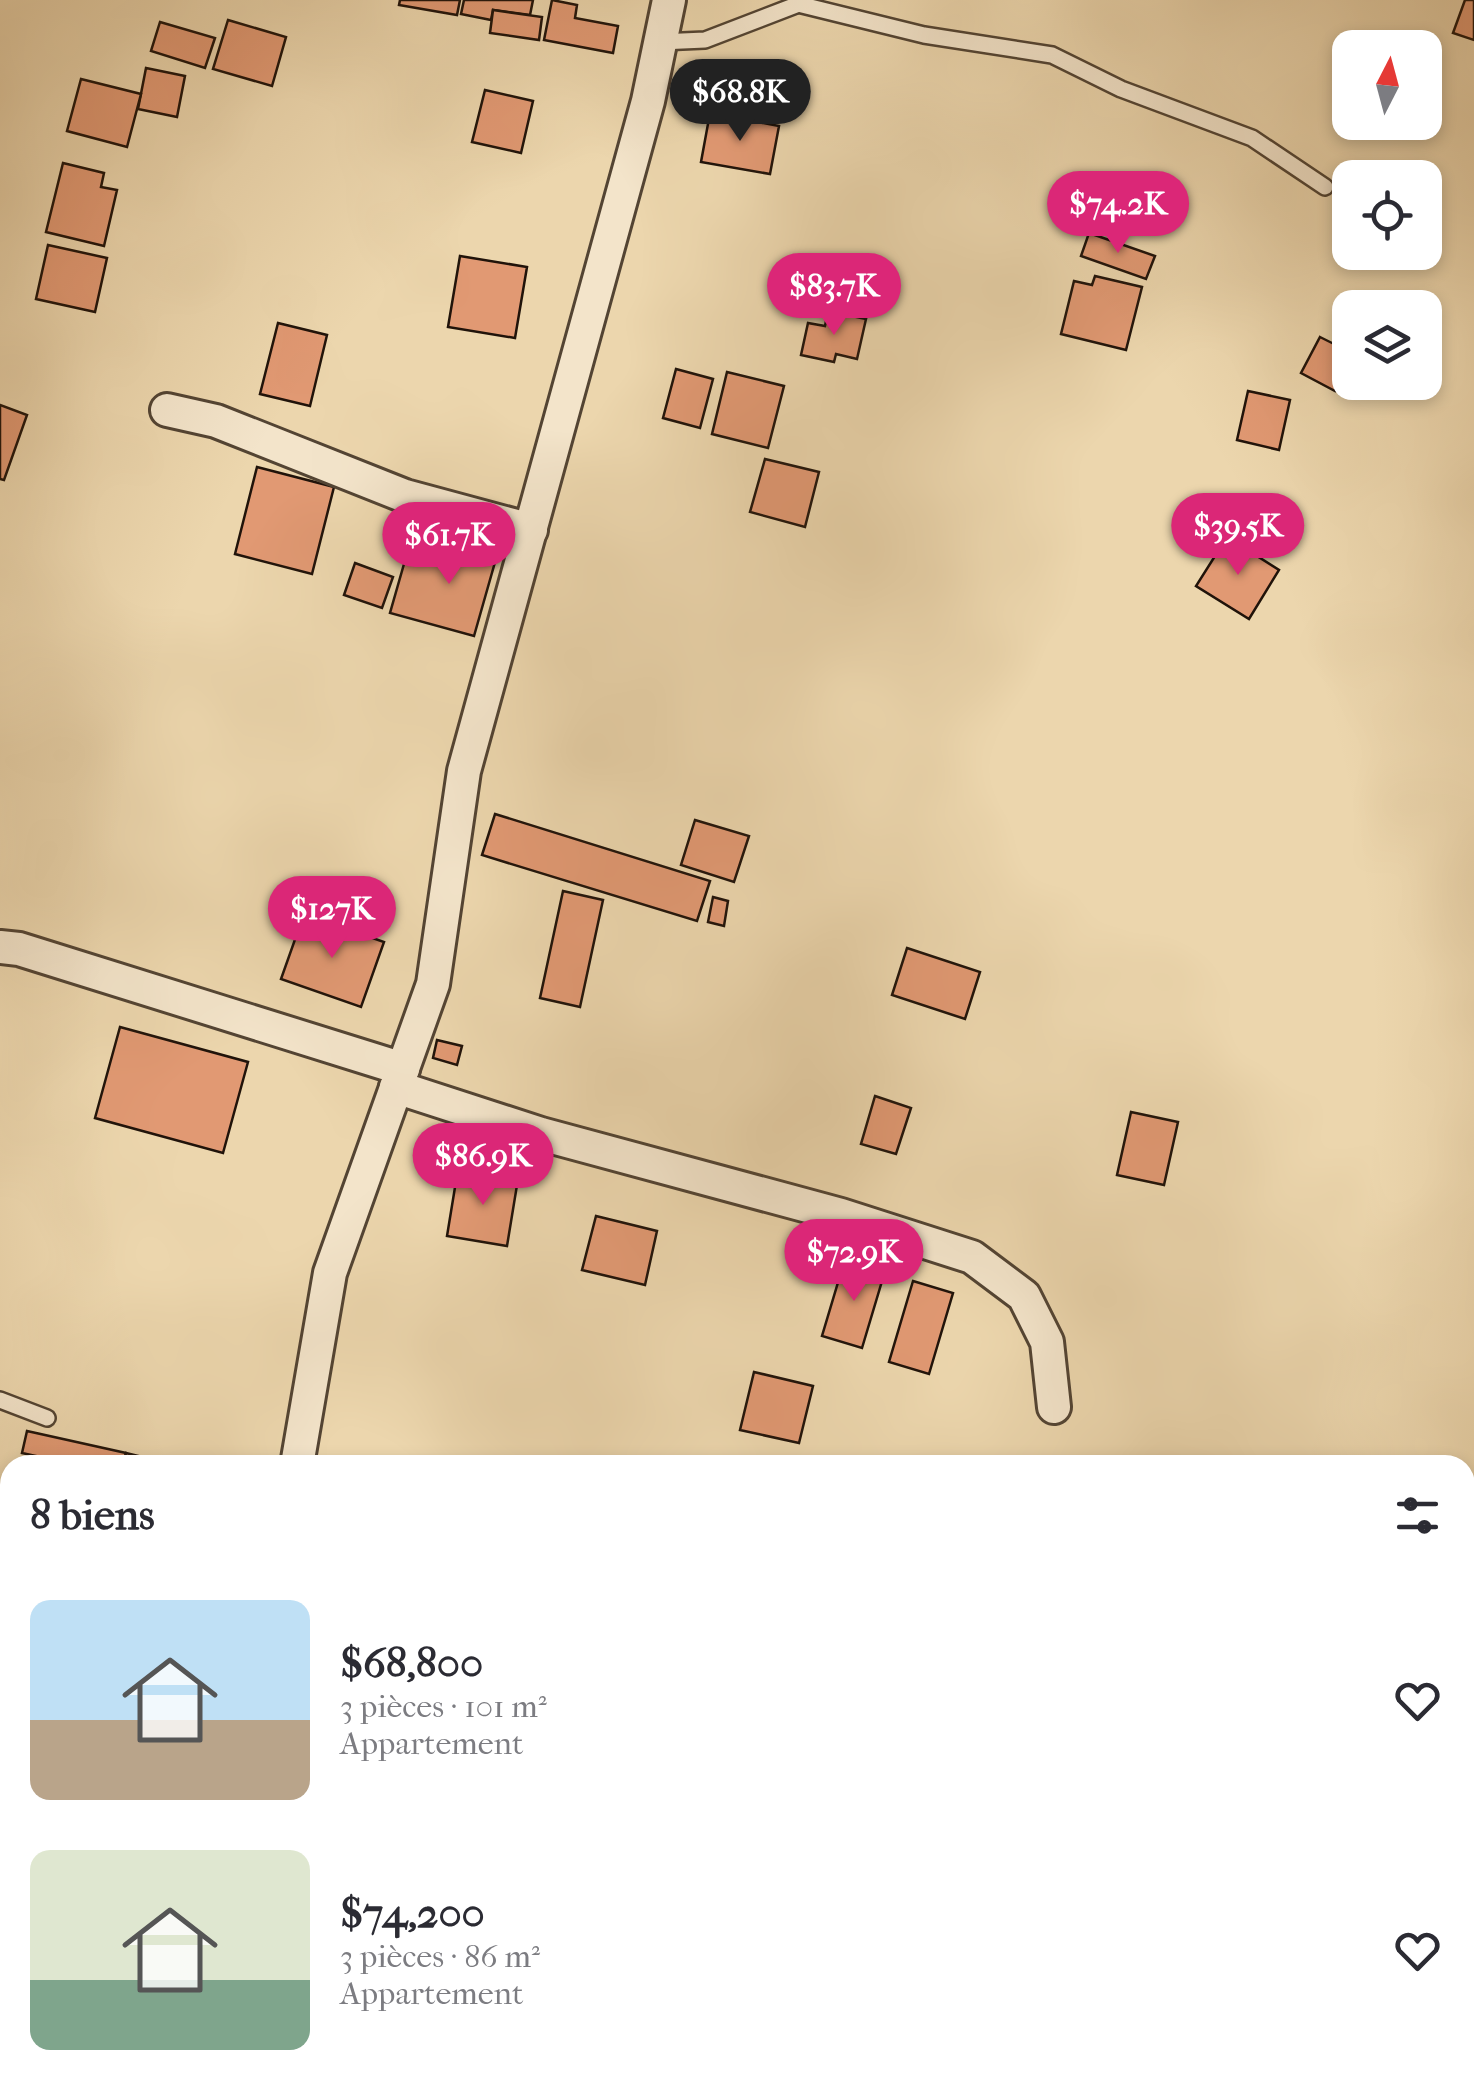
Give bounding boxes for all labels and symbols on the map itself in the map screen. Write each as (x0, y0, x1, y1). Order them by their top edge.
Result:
north arrow (1332, 30, 1442, 140)
pin: $68.8K (659, 59, 821, 144)
pin: $74.2K (1037, 171, 1199, 256)
pin: $83.7K (753, 253, 915, 338)
pin: $39.5K (1157, 493, 1319, 578)
pin: $61.7K (368, 502, 530, 587)
pin: $127K (262, 876, 402, 961)
pin: $86.9K (402, 1123, 564, 1208)
pin: $72.9K (773, 1219, 935, 1304)

